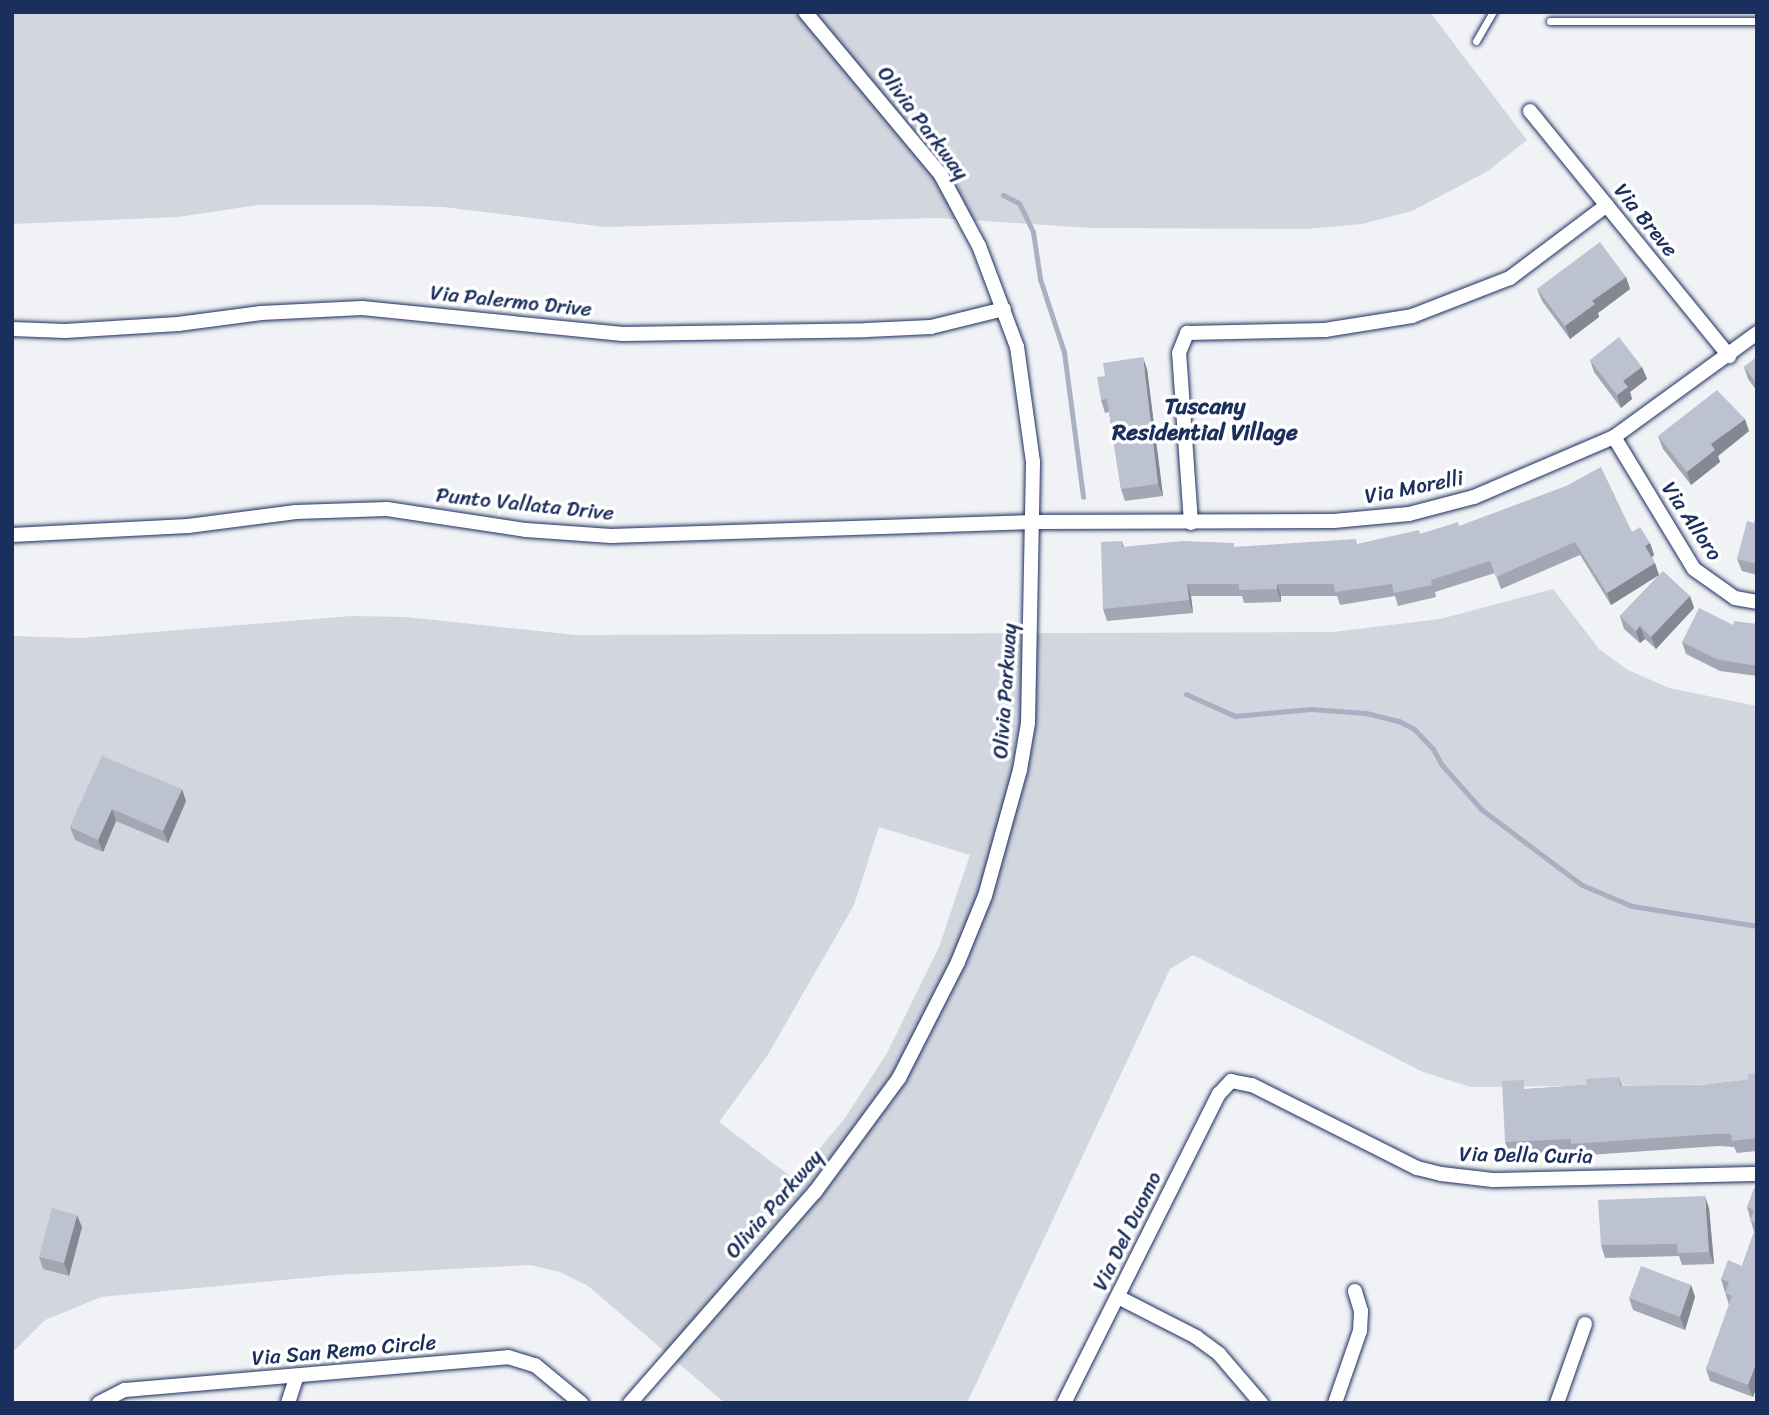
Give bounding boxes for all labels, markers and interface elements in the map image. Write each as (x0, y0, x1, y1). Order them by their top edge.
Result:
street label: Olivia Parkway (872, 61, 974, 185)
street label: Via Breve (1609, 178, 1683, 262)
street label: Via Palermo Drive (429, 280, 593, 322)
district label: Tuscany Residential Village (1112, 393, 1298, 447)
street label: Via Morelli (1363, 465, 1465, 509)
street label: Via Alloro (1656, 477, 1728, 565)
street label: Punto Vallata Drive (436, 482, 614, 526)
street label: Olivia Parkway (988, 622, 1022, 760)
street label: Via Della Curia (1458, 1141, 1594, 1169)
street label: Olivia Parkway (720, 1144, 828, 1264)
street label: Via Del Duomo (1087, 1167, 1167, 1295)
street label: Via San Remo Circle (251, 1329, 437, 1371)

